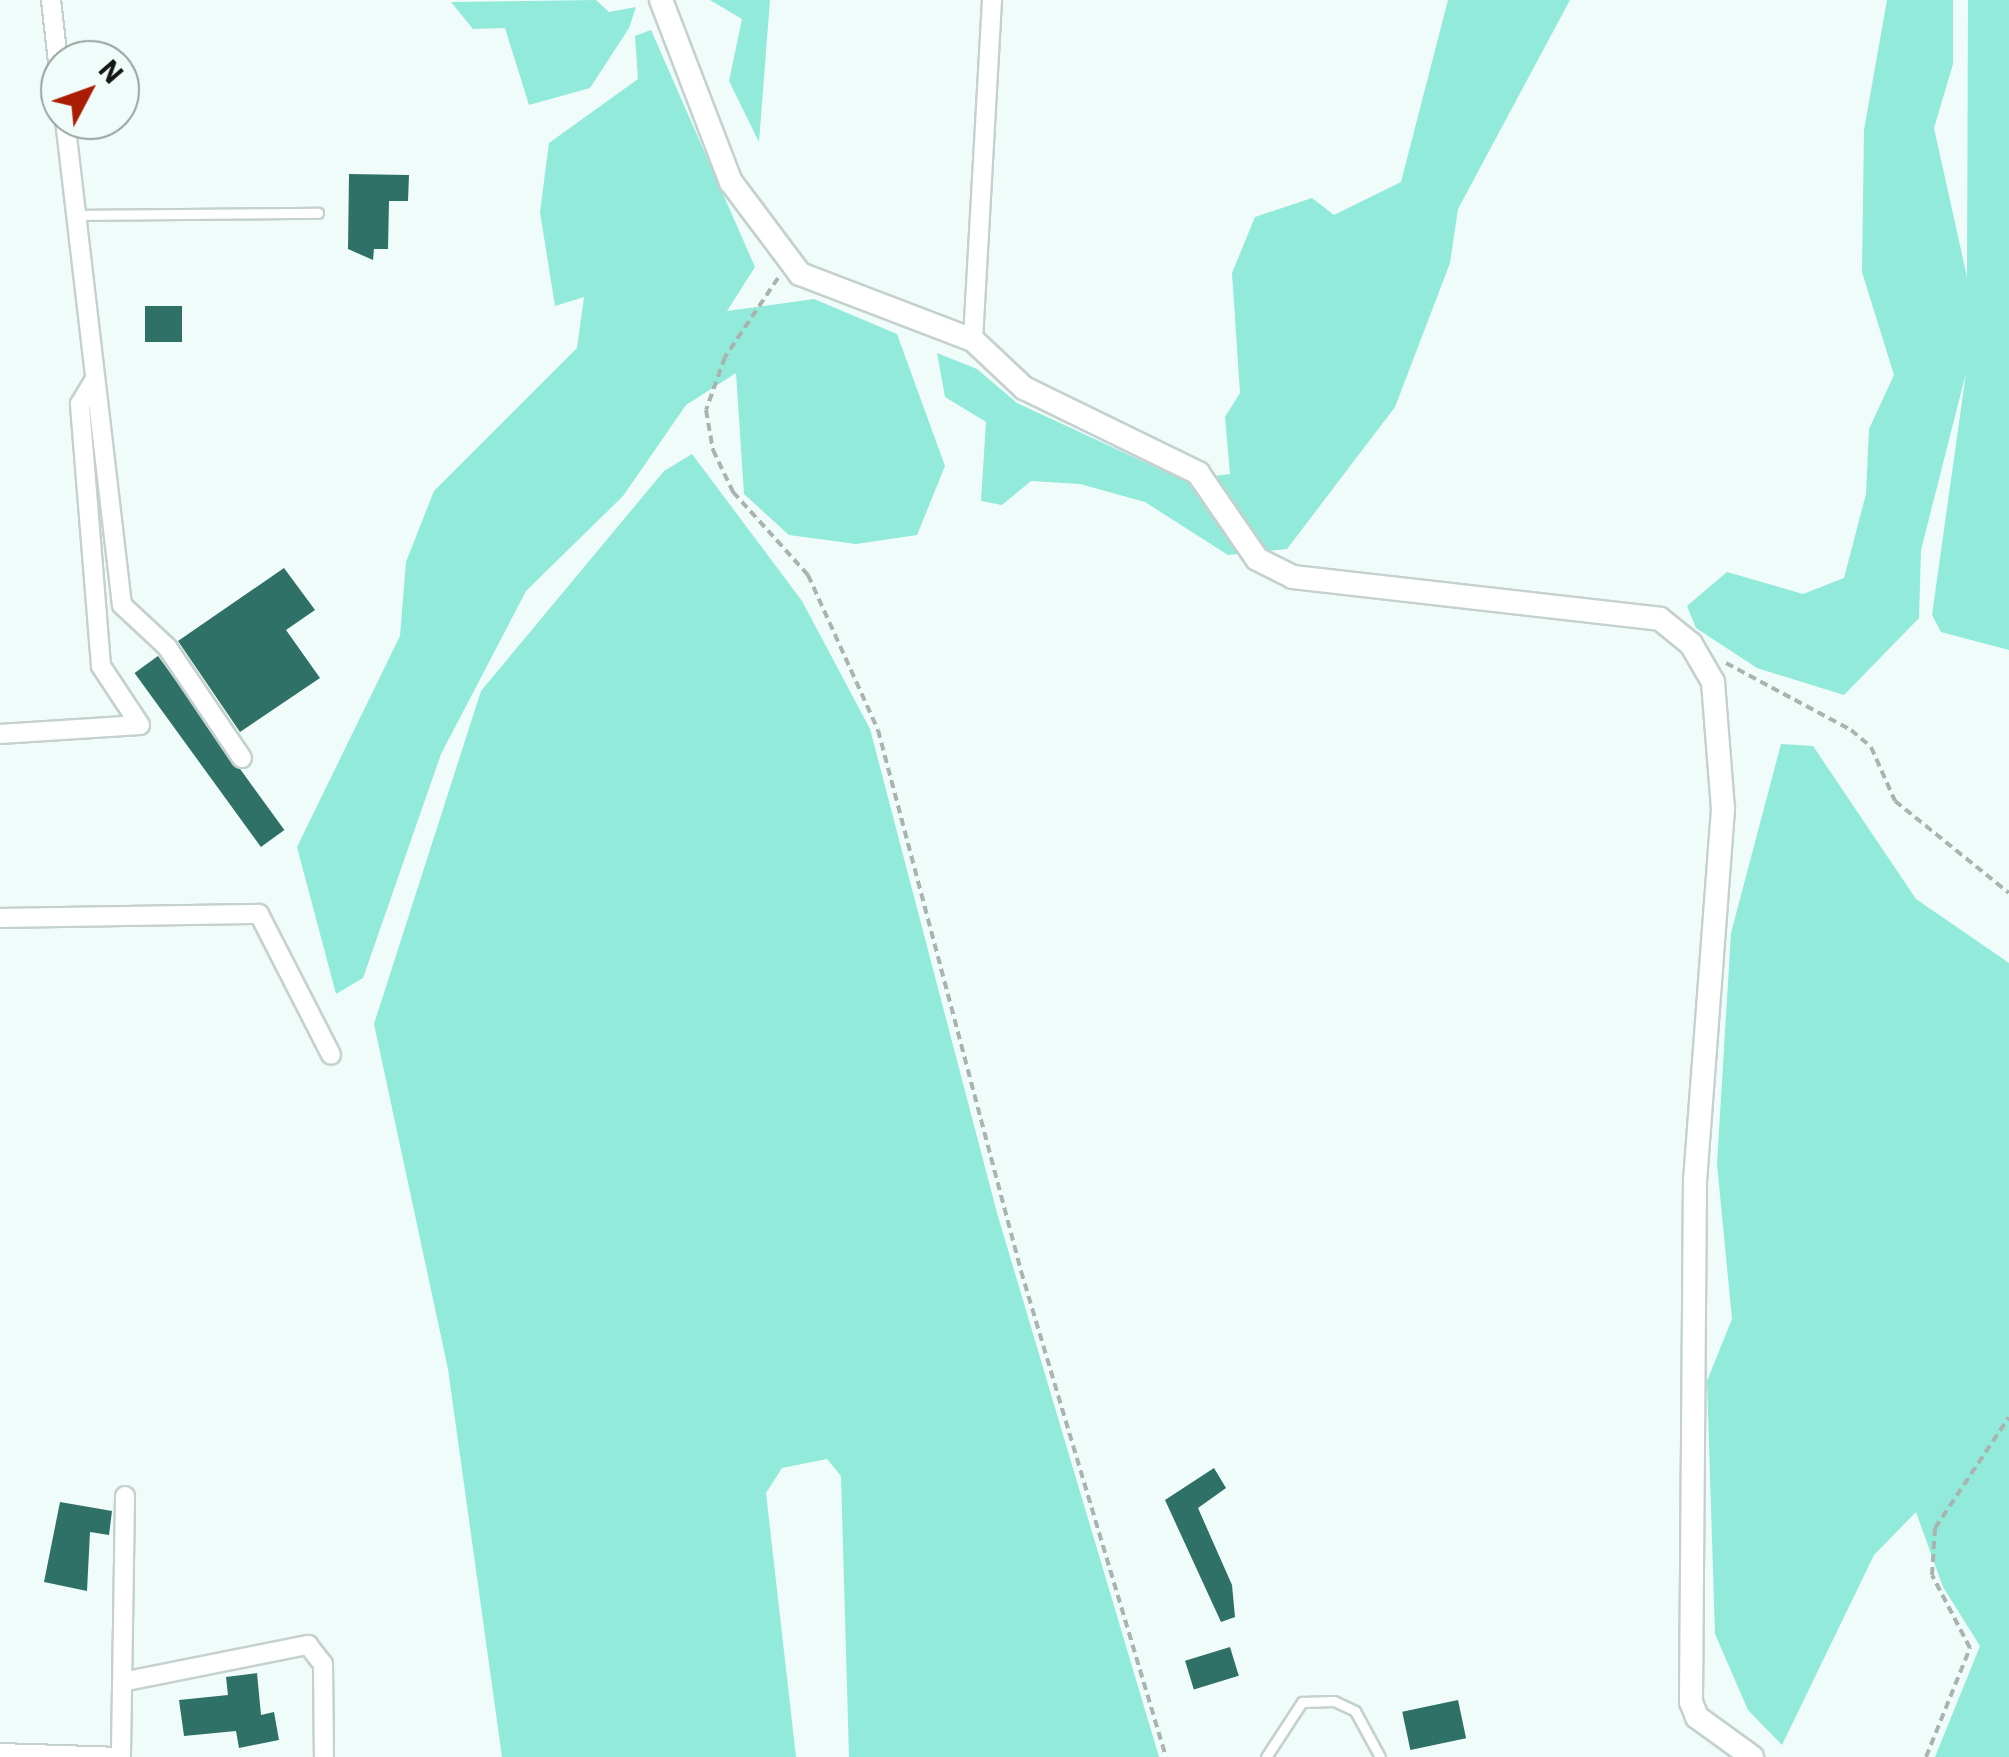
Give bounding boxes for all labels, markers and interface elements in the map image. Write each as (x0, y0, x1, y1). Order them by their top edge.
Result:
north arrow (40, 40, 140, 140)
text: N (91, 52, 132, 91)

